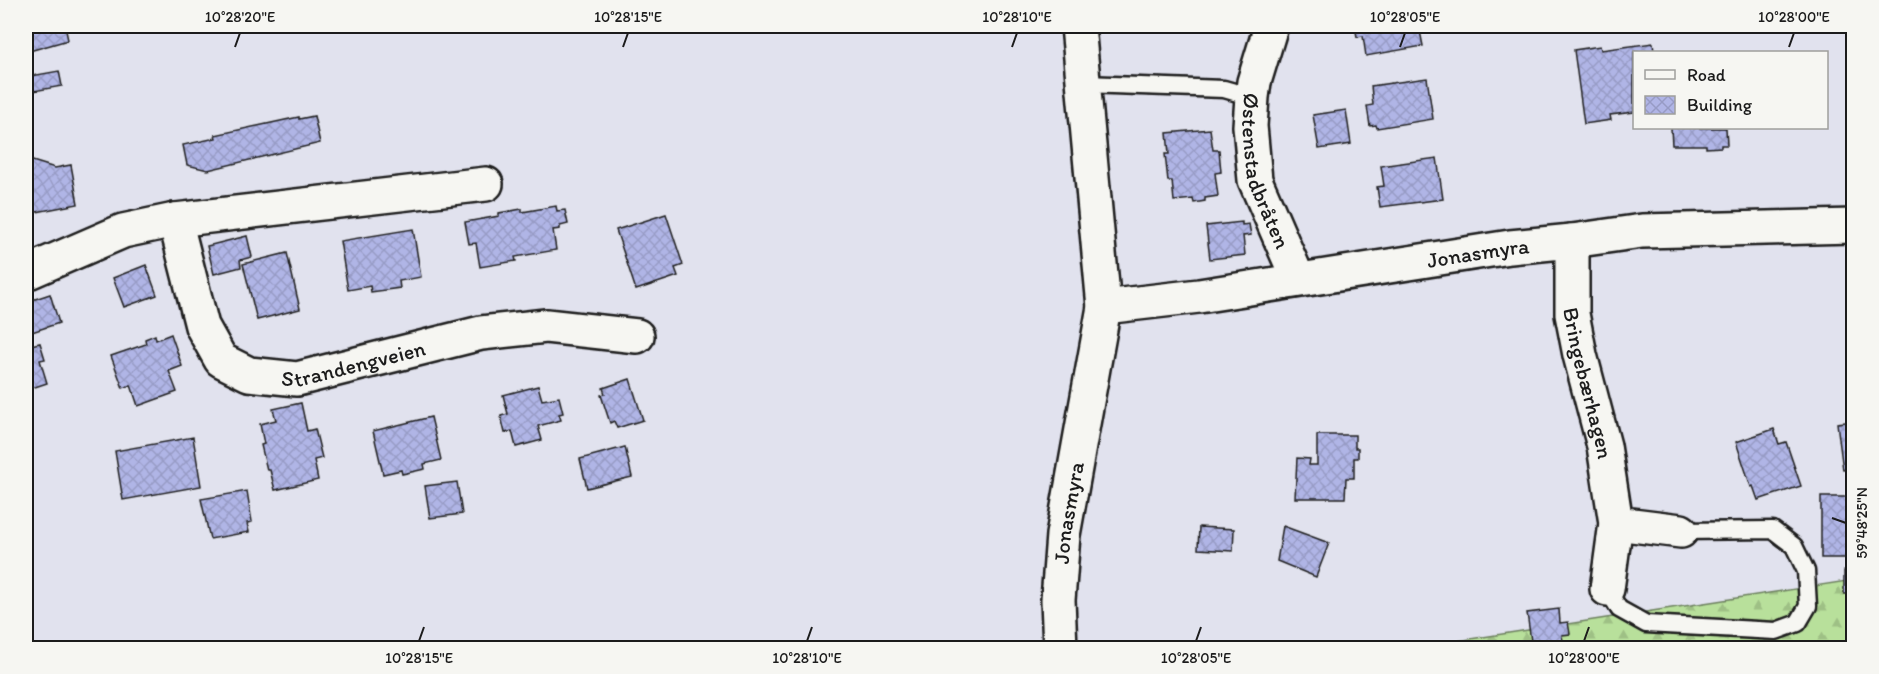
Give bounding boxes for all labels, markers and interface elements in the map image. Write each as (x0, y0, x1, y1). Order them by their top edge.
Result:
text: 10°28'20"E (205, 8, 275, 26)
text: 10°28'15"E (594, 8, 662, 26)
text: 10°28'10"E (982, 8, 1052, 26)
text: 10°28'05"E (1370, 8, 1440, 26)
text: 10°28'00"E (1758, 8, 1830, 26)
legend (1633, 51, 1828, 129)
text: Road (1687, 64, 1726, 86)
street label: Østenstadbråten (1236, 92, 1296, 253)
text: Building (1687, 94, 1753, 116)
street label: Jonasmyra (1425, 232, 1531, 274)
street label: Bringebærhagen (1557, 305, 1619, 461)
street label: Strandengveien (280, 334, 428, 393)
street label: Jonasmyra (1048, 459, 1090, 565)
text: 59°48'25"N (1853, 487, 1871, 559)
text: 10°28'15"E (385, 649, 453, 667)
text: 10°28'10"E (772, 649, 842, 667)
text: 10°28'05"E (1161, 649, 1231, 667)
text: 10°28'00"E (1548, 649, 1620, 667)

